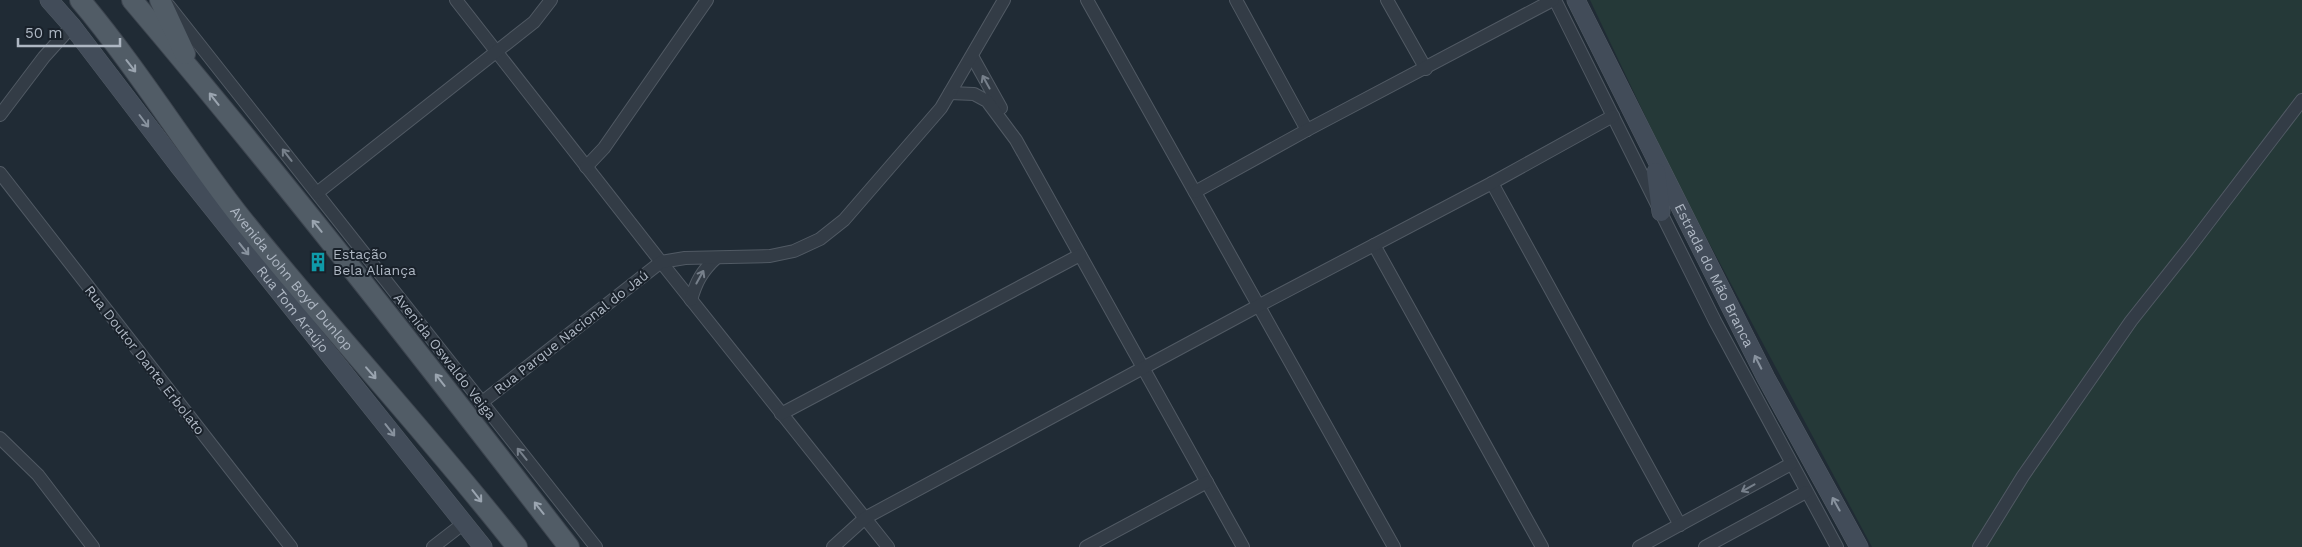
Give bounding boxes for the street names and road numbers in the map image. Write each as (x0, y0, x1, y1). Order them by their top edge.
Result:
street label: Estrada do Mão Branca (1671, 201, 1757, 350)
street label: Avenida John Boyd Dunlop (227, 203, 357, 354)
street label: Rua Tom Araújo (254, 263, 332, 356)
street label: Rua Parque Nacional do Jaú (491, 267, 651, 397)
street label: Rua Doutor Dante Erbolato (82, 282, 208, 438)
street label: Avenida Oswaldo Veiga (391, 290, 499, 422)

